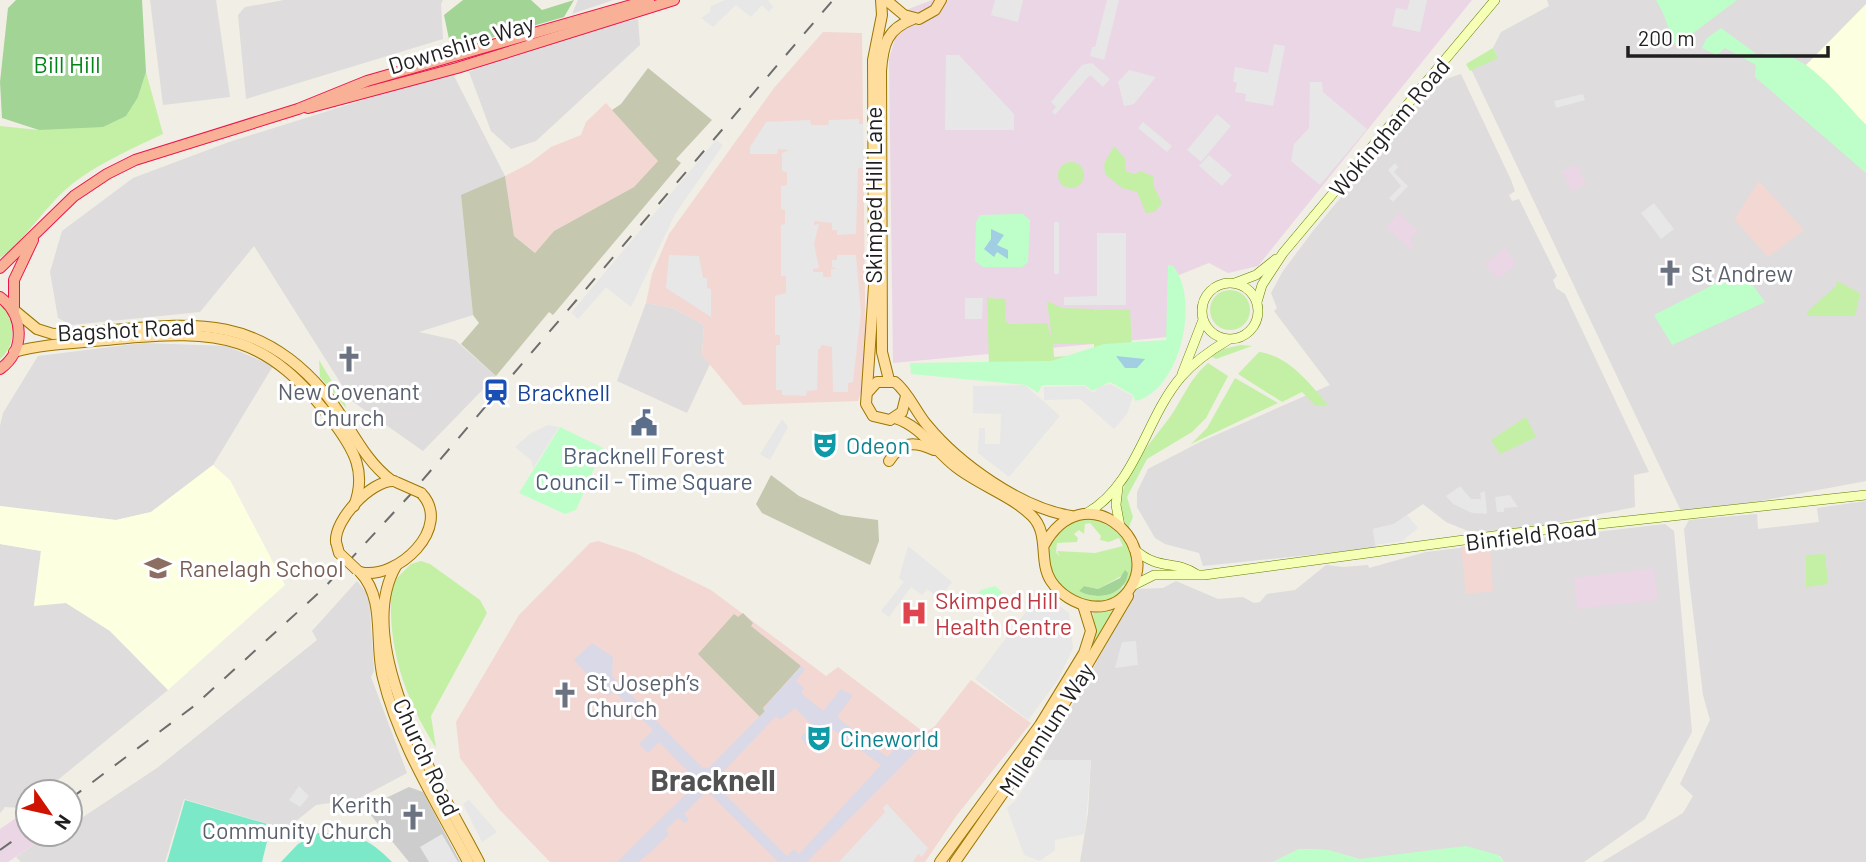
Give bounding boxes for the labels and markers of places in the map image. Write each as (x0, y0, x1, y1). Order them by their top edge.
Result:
church icon: St Andrew (1655, 258, 1685, 288)
place label: St Andrew (1691, 259, 1793, 287)
church icon: New Covenant Church (334, 344, 364, 374)
place label: New Covenant Church (278, 377, 420, 431)
station icon: Bracknell (481, 377, 511, 407)
place label: Bracknell (517, 378, 610, 406)
public building icon: Bracknell Forest Council - Time Square (629, 408, 659, 438)
theatre icon: Odeon (810, 430, 840, 460)
place label: Odeon (846, 431, 910, 459)
place label: Bracknell Forest Council - Time Square (535, 441, 753, 495)
school or university icon: Ranelagh School (143, 553, 173, 583)
place label: Ranelagh School (179, 554, 344, 582)
place label: Skimped Hill Health Centre (935, 586, 1072, 640)
hospital icon: Skimped Hill Health Centre (899, 598, 929, 628)
place label: St Joseph’s Church (586, 668, 699, 722)
church icon: St Joseph’s Church (550, 680, 580, 710)
theatre icon: Cineworld (804, 723, 834, 753)
place label: Cineworld (840, 724, 939, 752)
place label: Kerith Community Church (202, 790, 392, 844)
church icon: Kerith Community Church (398, 802, 428, 832)

